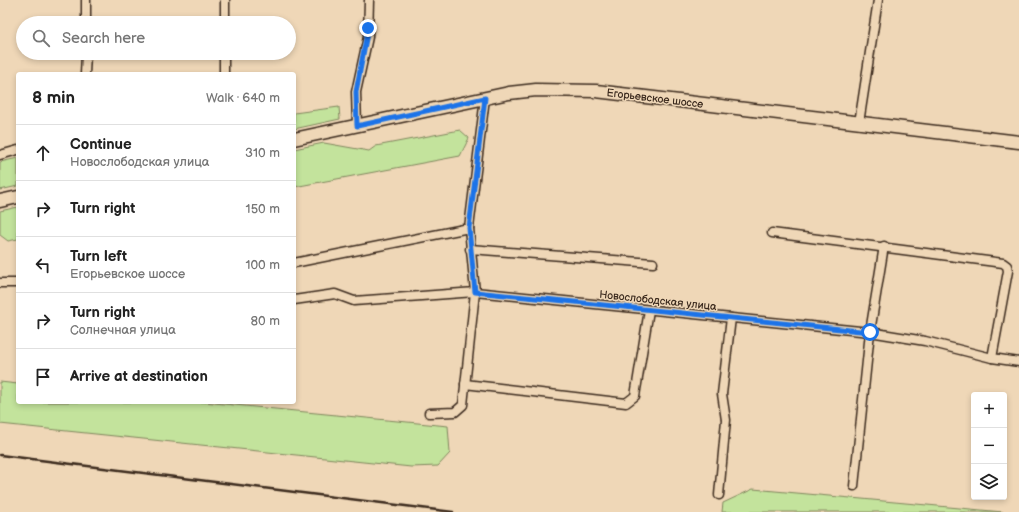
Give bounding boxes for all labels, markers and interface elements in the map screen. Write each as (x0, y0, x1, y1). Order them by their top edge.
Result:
search box (16, 16, 296, 60)
route end (359, 19, 377, 37)
icon: search (30, 27, 52, 49)
text: Search here (62, 29, 145, 48)
street label: Егорьевское шоссе (606, 86, 704, 111)
text: 8 min (32, 88, 75, 108)
text: Walk · 640 m (206, 90, 280, 106)
text: Continue (70, 135, 132, 154)
icon: ahead (32, 142, 54, 164)
text: 310 m (245, 145, 280, 161)
text: Новослободская улица (70, 154, 209, 170)
icon: right (32, 198, 54, 220)
text: Turn right (70, 199, 135, 218)
text: 150 m (246, 201, 280, 217)
text: Turn left (70, 247, 127, 266)
icon: left (32, 254, 54, 276)
text: 100 m (245, 257, 280, 273)
text: Егорьевское шоссе (70, 266, 185, 282)
street label: Новослободская улица (599, 288, 718, 313)
text: Turn right (70, 303, 135, 322)
icon: right (32, 310, 54, 332)
text: 80 m (251, 313, 280, 329)
text: Солнечная улица (70, 322, 176, 338)
route start (861, 323, 879, 341)
icon: arrive (32, 366, 54, 388)
text: Arrive at destination (70, 367, 208, 386)
map controls (971, 392, 1007, 500)
button: + (971, 392, 1007, 428)
button: − (971, 428, 1007, 464)
button: layers (971, 464, 1007, 500)

